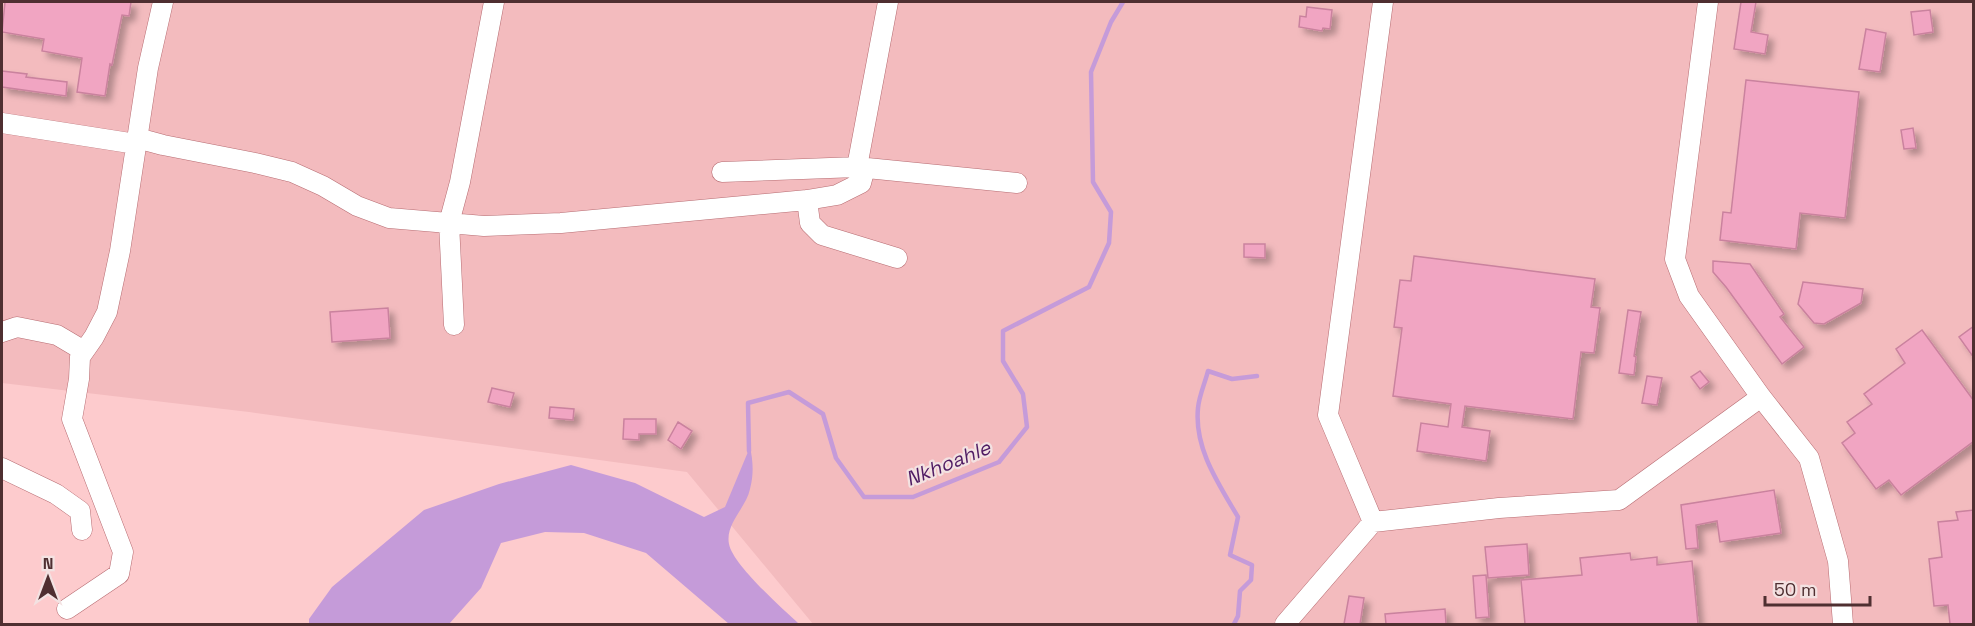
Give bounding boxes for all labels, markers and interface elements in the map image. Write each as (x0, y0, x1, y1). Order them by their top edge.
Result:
water label: Nkhoahle (902, 434, 995, 492)
north arrow (18, 548, 78, 608)
text: N (43, 553, 53, 574)
scale bar (1765, 569, 1870, 607)
text: 50 m (1774, 578, 1816, 601)

